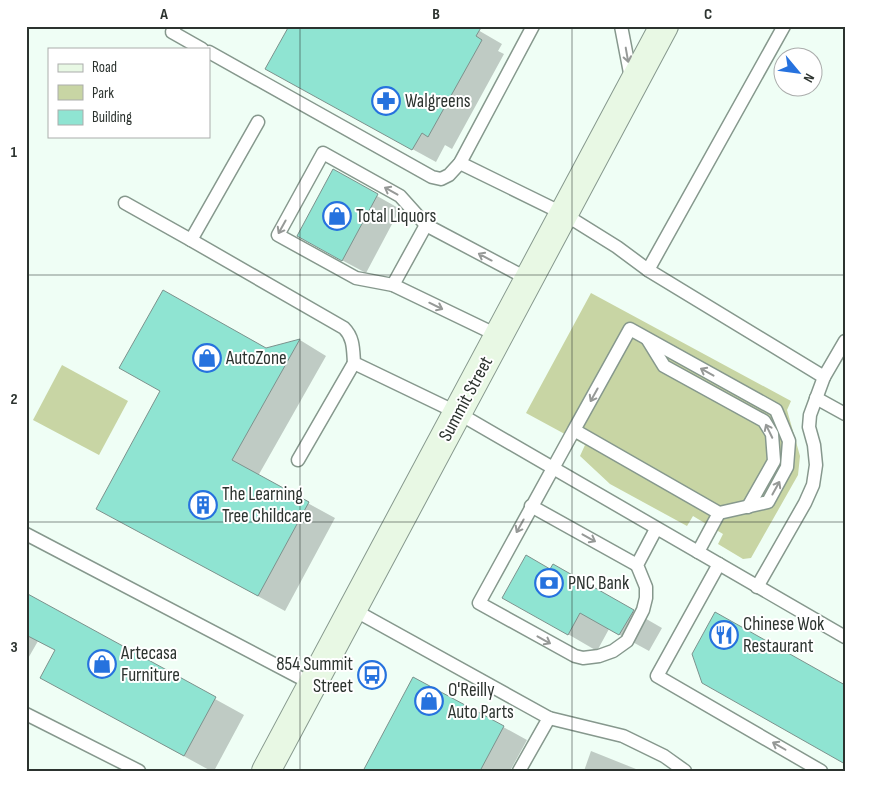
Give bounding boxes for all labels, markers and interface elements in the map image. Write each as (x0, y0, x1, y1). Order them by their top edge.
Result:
text: A (159, 5, 168, 24)
text: B (432, 5, 440, 24)
text: C (704, 5, 712, 24)
one-way arrow (623, 47, 633, 63)
legend (48, 48, 210, 138)
north arrow (774, 48, 824, 98)
text: Road (92, 58, 117, 77)
text: N (800, 71, 818, 85)
text: Park (92, 84, 114, 103)
pharmacy icon: Walgreens (371, 86, 401, 116)
place label: Walgreens (405, 90, 471, 113)
text: Building (92, 108, 132, 127)
text: 1 (11, 143, 18, 162)
one-way arrow (384, 186, 399, 196)
shop icon: Total Liquors (322, 201, 352, 231)
place label: Total Liquors (356, 205, 436, 228)
one-way arrow (277, 219, 287, 234)
one-way arrow (478, 251, 493, 261)
one-way arrow (428, 302, 443, 311)
shop icon: AutoZone (192, 343, 222, 373)
place label: AutoZone (225, 347, 287, 370)
street label: Summit Street (434, 352, 498, 445)
one-way arrow (700, 366, 714, 376)
one-way arrow (588, 387, 598, 401)
text: 2 (10, 390, 18, 409)
one-way arrow (764, 424, 773, 439)
one-way arrow (771, 481, 781, 495)
place label: The Learning Tree Childcare (222, 483, 312, 528)
building icon: The Learning Tree Childcare (188, 490, 218, 520)
one-way arrow (515, 519, 525, 534)
one-way arrow (581, 534, 596, 544)
bank icon: PNC Bank (534, 568, 564, 598)
place label: PNC Bank (568, 572, 630, 595)
place label: Chinese Wok Restaurant (743, 613, 825, 658)
restaurant icon: Chinese Wok Restaurant (709, 620, 739, 650)
one-way arrow (537, 635, 552, 645)
text: 3 (10, 638, 18, 657)
place label: Artecasa Furniture (120, 642, 180, 687)
shop icon: Artecasa Furniture (87, 649, 117, 679)
place label: 854 Summit Street (276, 653, 353, 698)
bus stop icon: 854 Summit Street (357, 660, 387, 690)
place label: O'Reilly Auto Parts (447, 679, 514, 724)
shop icon: O'Reilly Auto Parts (414, 686, 444, 716)
one-way arrow (772, 741, 786, 751)

